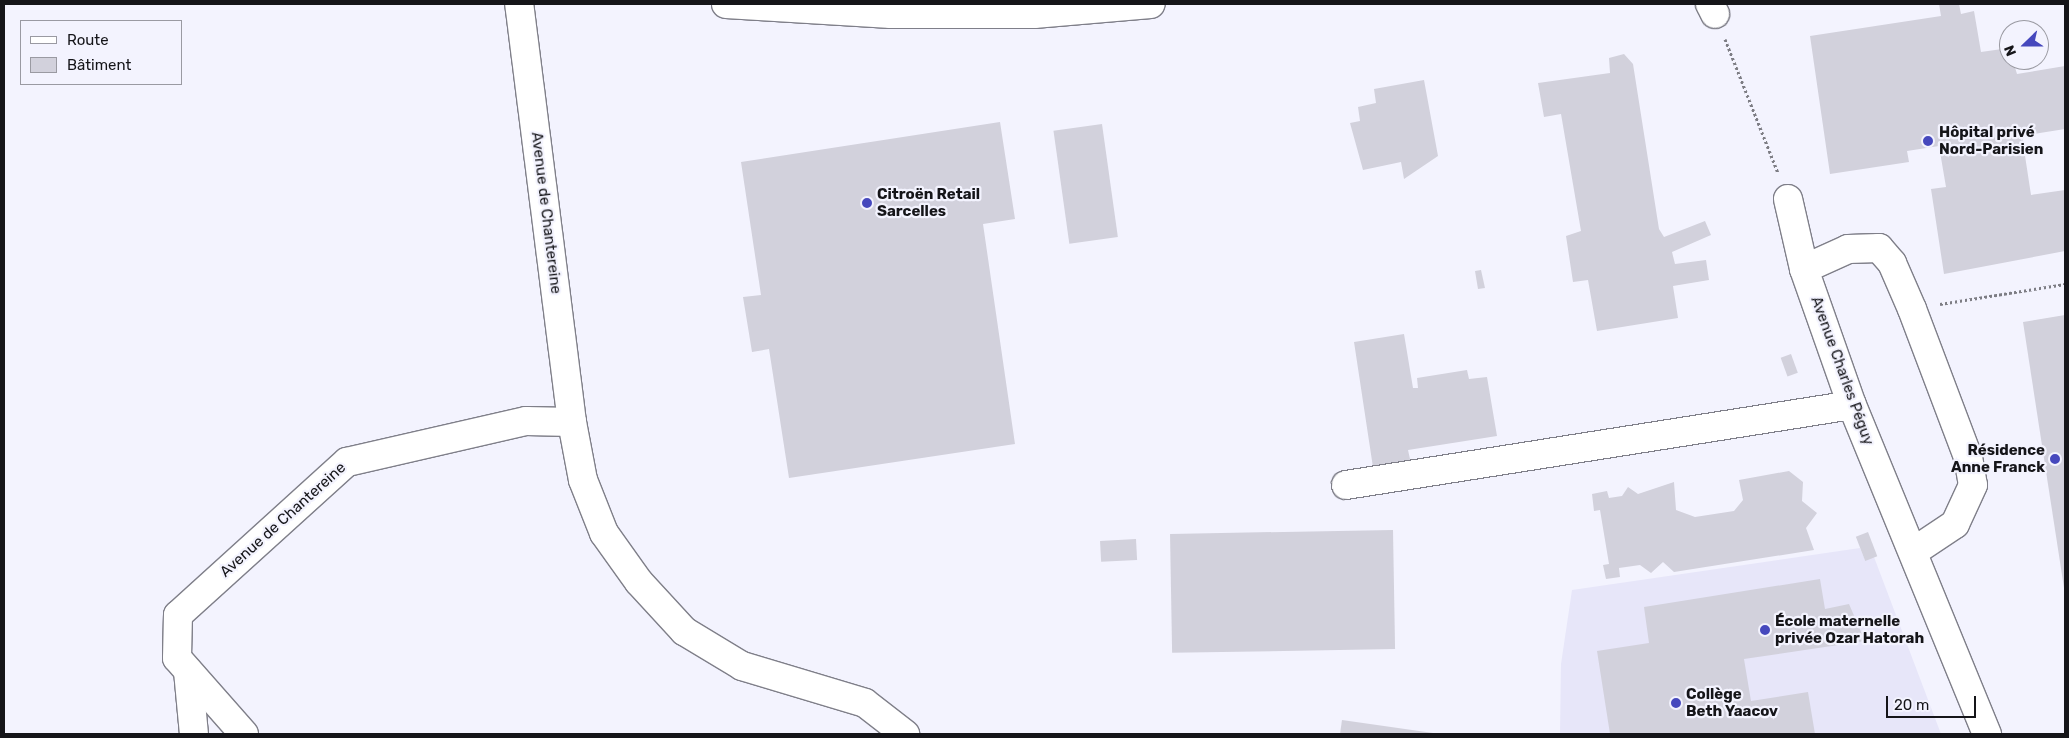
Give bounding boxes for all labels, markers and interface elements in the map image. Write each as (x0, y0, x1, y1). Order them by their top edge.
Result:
legend (20, 20, 182, 85)
north arrow (1999, 20, 2049, 70)
text: Route (67, 31, 109, 49)
text: N (2001, 43, 2020, 58)
text: Bâtiment (67, 56, 131, 74)
place label: Hôpital privé Nord-Parisien (1939, 123, 2043, 158)
street label: Avenue de Chantereine (527, 131, 565, 295)
marker: Hôpital privé Nord-Parisien (1921, 134, 1935, 148)
place label: Citroën Retail Sarcelles (877, 185, 980, 220)
marker: Citroën Retail Sarcelles (861, 197, 873, 209)
street label: Avenue Charles Péguy (1807, 294, 1877, 448)
place label: Résidence Anne Franck (1951, 441, 2045, 476)
marker: Résidence Anne Franck (2049, 453, 2061, 465)
street label: Avenue de Chantereine (216, 459, 350, 581)
place label: École maternelle privée Ozar Hatorah (1775, 612, 1924, 647)
marker: École maternelle privée Ozar Hatorah (1759, 624, 1771, 636)
place label: Collège Beth Yaacov (1686, 685, 1778, 720)
scale bar (1889, 686, 1979, 718)
text: 20 m (1894, 696, 1929, 714)
marker: Collège Beth Yaacov (1670, 697, 1682, 709)

